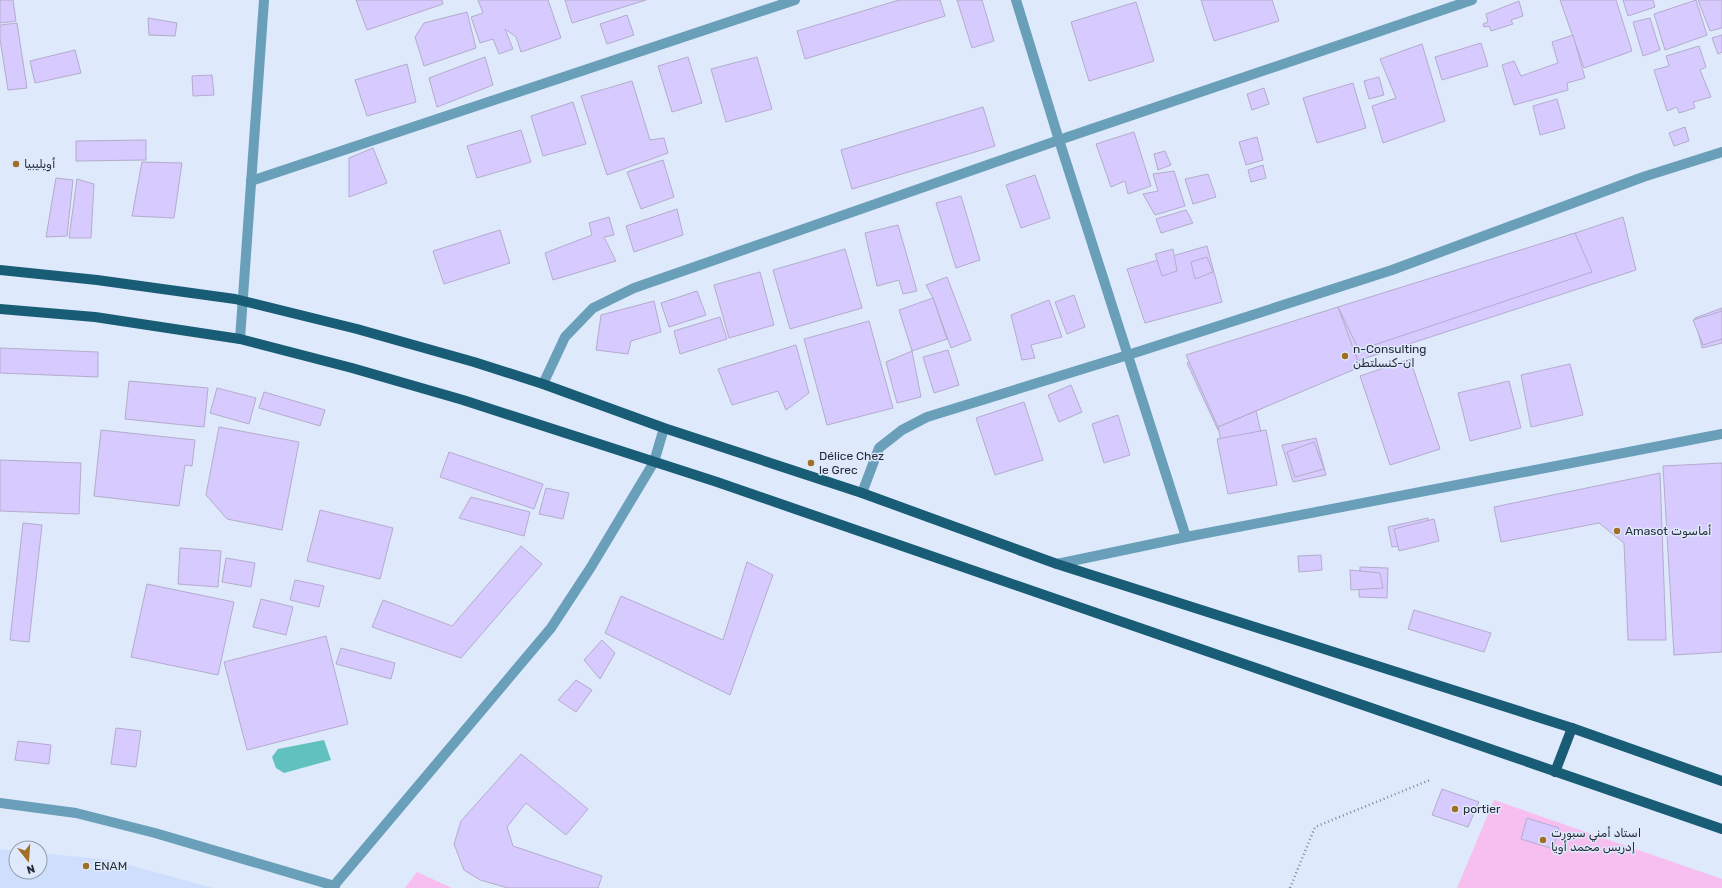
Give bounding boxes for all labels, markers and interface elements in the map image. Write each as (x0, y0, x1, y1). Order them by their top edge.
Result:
place label: أويليبيا (24, 157, 55, 172)
marker: أويليبيا (11, 159, 21, 169)
place label: n-Consulting ان-كنسلتطن (1353, 342, 1427, 370)
marker: n-Consulting ان-كنسلتطن (1340, 351, 1350, 361)
place label: Délice Chez le Grec (819, 449, 884, 477)
marker: Délice Chez le Grec (806, 458, 816, 468)
place label: Amasot أماسوت (1625, 524, 1712, 539)
marker: Amasot أماسوت (1612, 526, 1622, 536)
place label: portier (1463, 802, 1501, 816)
marker: portier (1450, 804, 1460, 814)
place label: استاد أمني سبورت إدريس محمد أويا (1551, 826, 1641, 855)
marker: استاد أمني سبورت إدريس محمد أويا (1538, 835, 1548, 845)
north arrow (8, 840, 48, 880)
place label: ENAM (94, 859, 127, 873)
marker: ENAM (81, 861, 91, 871)
text: N (25, 862, 36, 876)

